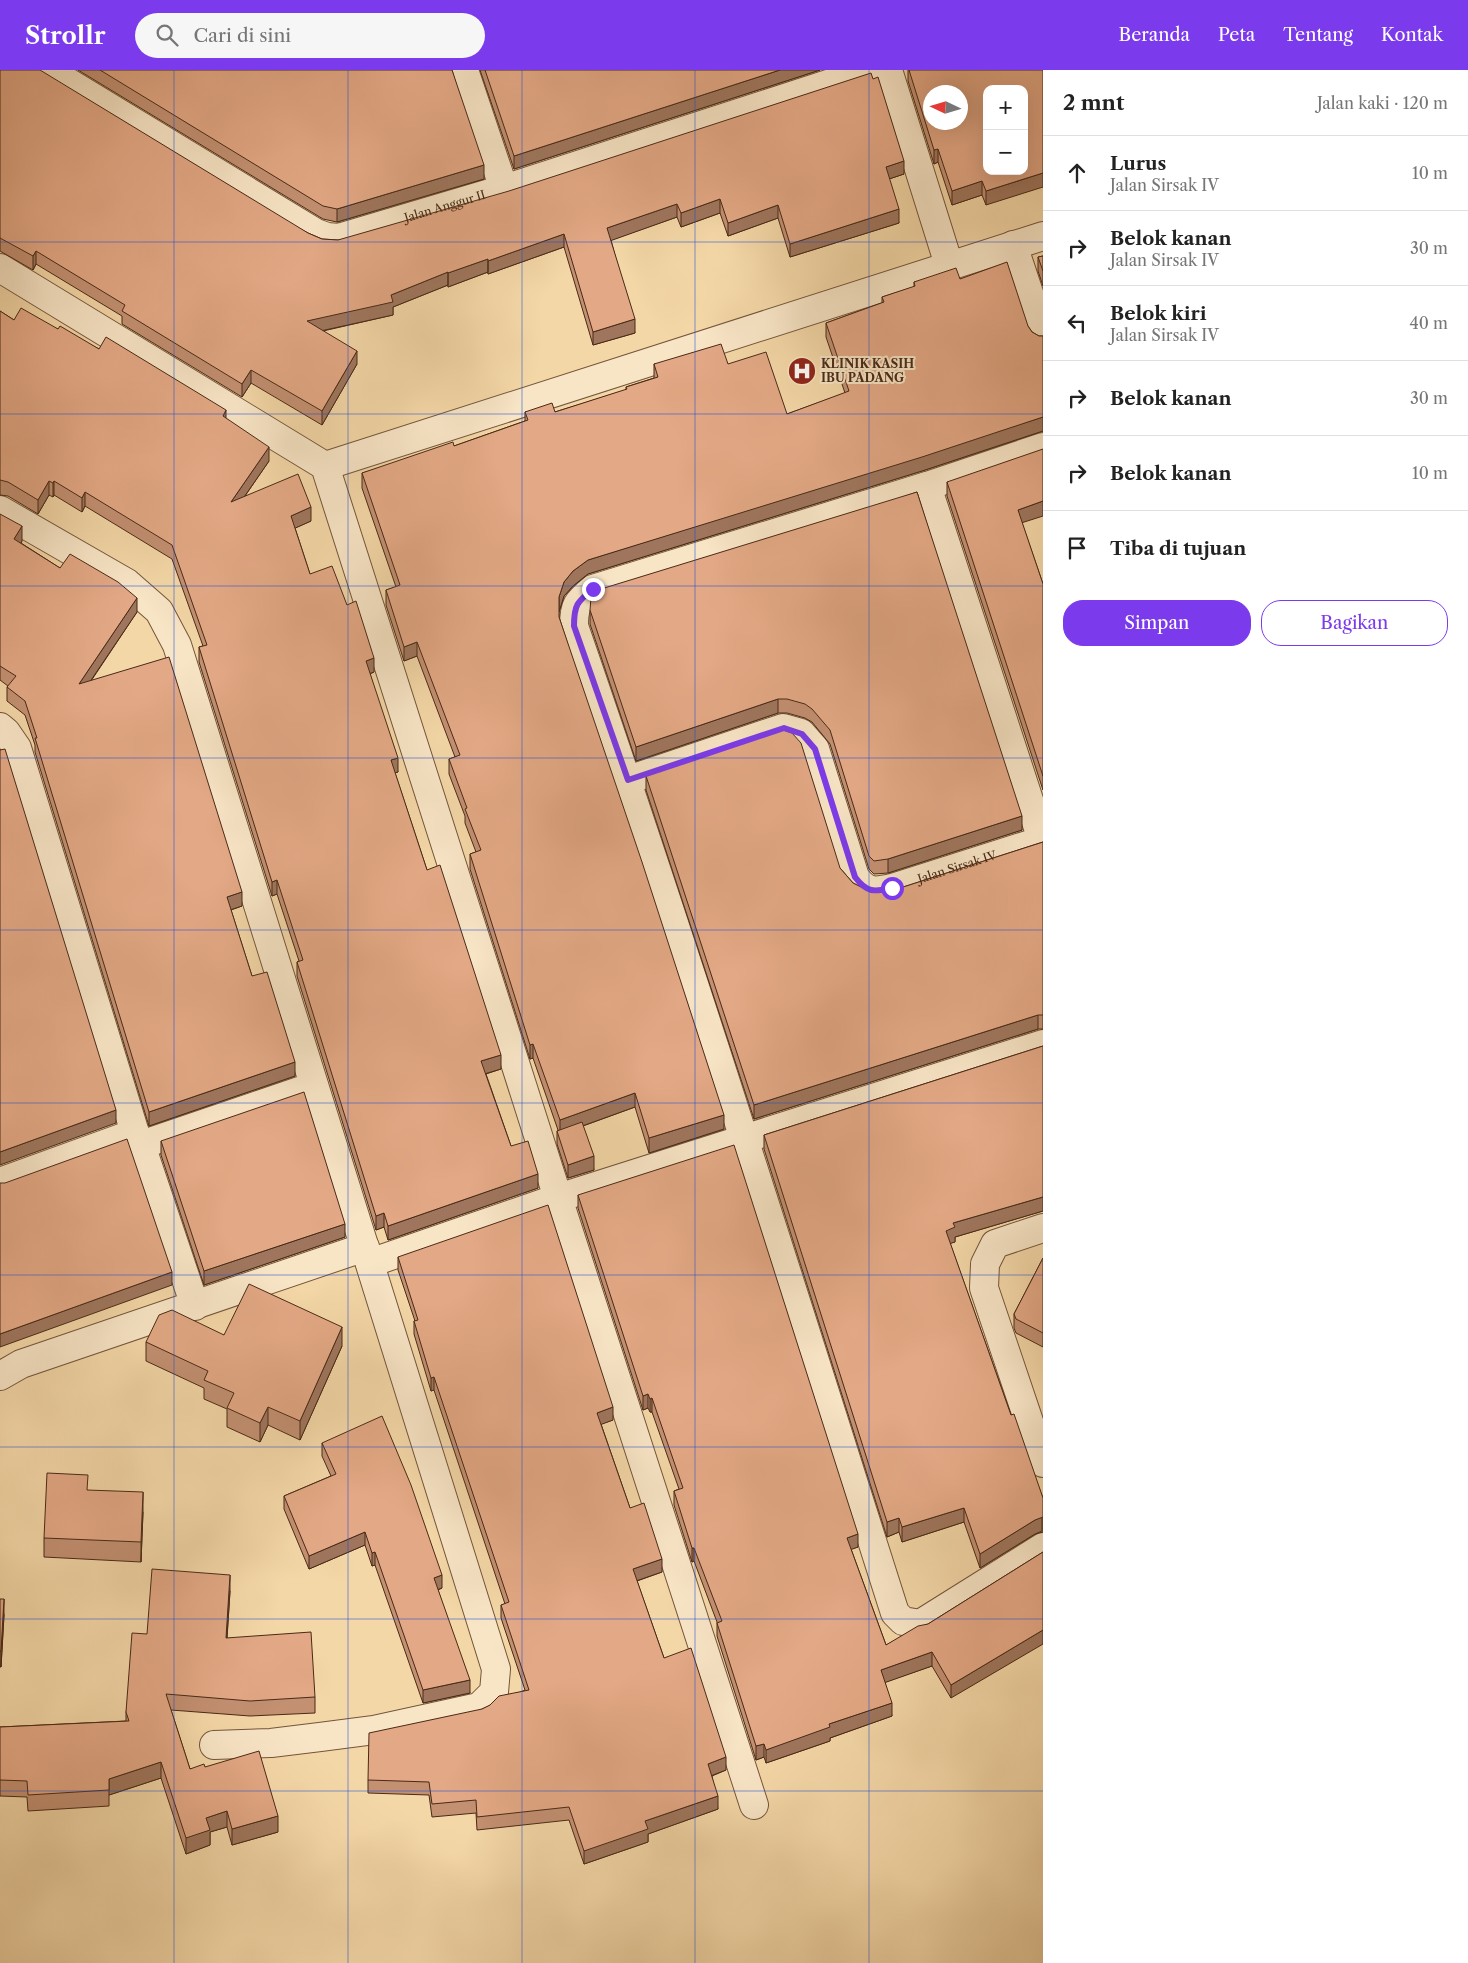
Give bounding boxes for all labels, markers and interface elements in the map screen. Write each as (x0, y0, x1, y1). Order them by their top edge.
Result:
search box (135, 13, 485, 58)
text: Strollr (25, 21, 105, 50)
icon: search (153, 21, 181, 49)
text: Cari di sini (193, 24, 291, 47)
text: Beranda (1119, 24, 1190, 46)
text: Peta (1218, 24, 1255, 46)
text: Tentang (1283, 24, 1353, 46)
text: Kontak (1381, 24, 1443, 46)
north arrow (923, 85, 968, 130)
map controls (983, 85, 1028, 175)
button: + (983, 85, 1028, 130)
text: 2 mnt (1063, 90, 1124, 115)
text: Jalan kaki · 120 m (1317, 93, 1448, 113)
button: − (983, 130, 1028, 175)
text: Lurus (1110, 152, 1166, 175)
icon: ahead (1063, 159, 1091, 187)
text: 10 m (1412, 163, 1448, 183)
text: Jalan Sirsak IV (1110, 175, 1219, 195)
street label: Jalan Anggur II (400, 187, 487, 226)
text: Belok kanan (1110, 227, 1232, 250)
icon: right (1063, 234, 1091, 262)
text: 30 m (1410, 238, 1448, 258)
text: Jalan Sirsak IV (1110, 250, 1219, 270)
text: Belok kiri (1110, 302, 1207, 325)
icon: left (1063, 309, 1091, 337)
text: 40 m (1409, 313, 1448, 333)
text: Jalan Sirsak IV (1110, 325, 1219, 345)
hospital icon: KLINIK KASIH IBU PADANG (787, 356, 817, 386)
place label: KLINIK KASIH IBU PADANG (821, 356, 914, 385)
icon: right (1063, 384, 1091, 412)
text: Belok kanan (1110, 387, 1232, 410)
text: 30 m (1410, 388, 1448, 408)
icon: right (1063, 459, 1091, 487)
text: Belok kanan (1110, 462, 1232, 485)
text: 10 m (1412, 463, 1448, 483)
icon: arrive (1063, 534, 1091, 562)
text: Tiba di tujuan (1110, 537, 1246, 560)
route end (582, 578, 605, 601)
button: Simpan (1063, 600, 1251, 646)
button: Bagikan (1261, 600, 1448, 646)
street label: Jalan Sirsak IV (914, 847, 998, 887)
route start (881, 877, 904, 900)

